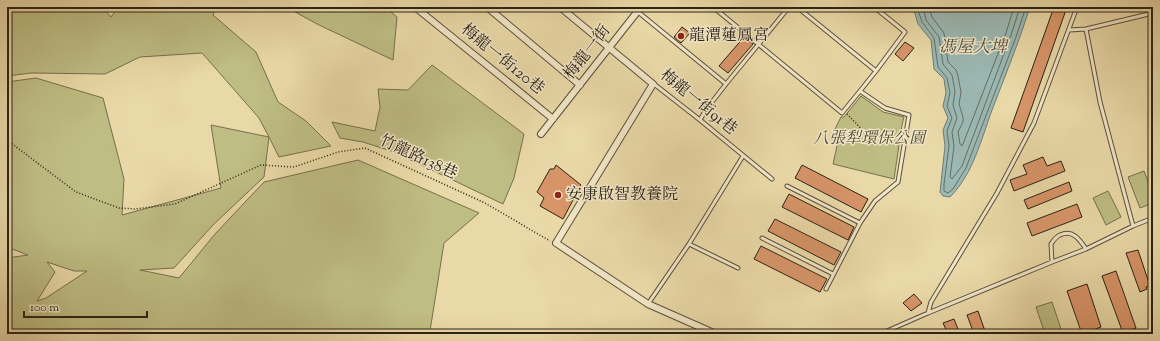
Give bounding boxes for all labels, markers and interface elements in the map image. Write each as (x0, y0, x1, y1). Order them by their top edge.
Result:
street label: 梅龍一街120巷 (455, 19, 549, 101)
street label: 梅龍一街 (559, 21, 617, 85)
place label: 龍潭蓮鳳宮 (689, 25, 769, 48)
marker: 龍潭蓮鳳宮 (676, 31, 686, 41)
water label: 馮屋大埤 (939, 36, 1009, 60)
street label: 梅龍一街91巷 (655, 65, 741, 141)
park label: 八張犁環保公園 (813, 128, 928, 151)
street label: 竹龍路138巷 (375, 130, 461, 186)
place label: 安康啟智教養院 (566, 184, 678, 207)
marker: 安康啟智教養院 (553, 190, 563, 200)
scale bar (24, 293, 147, 319)
text: 100 m (30, 299, 59, 317)

